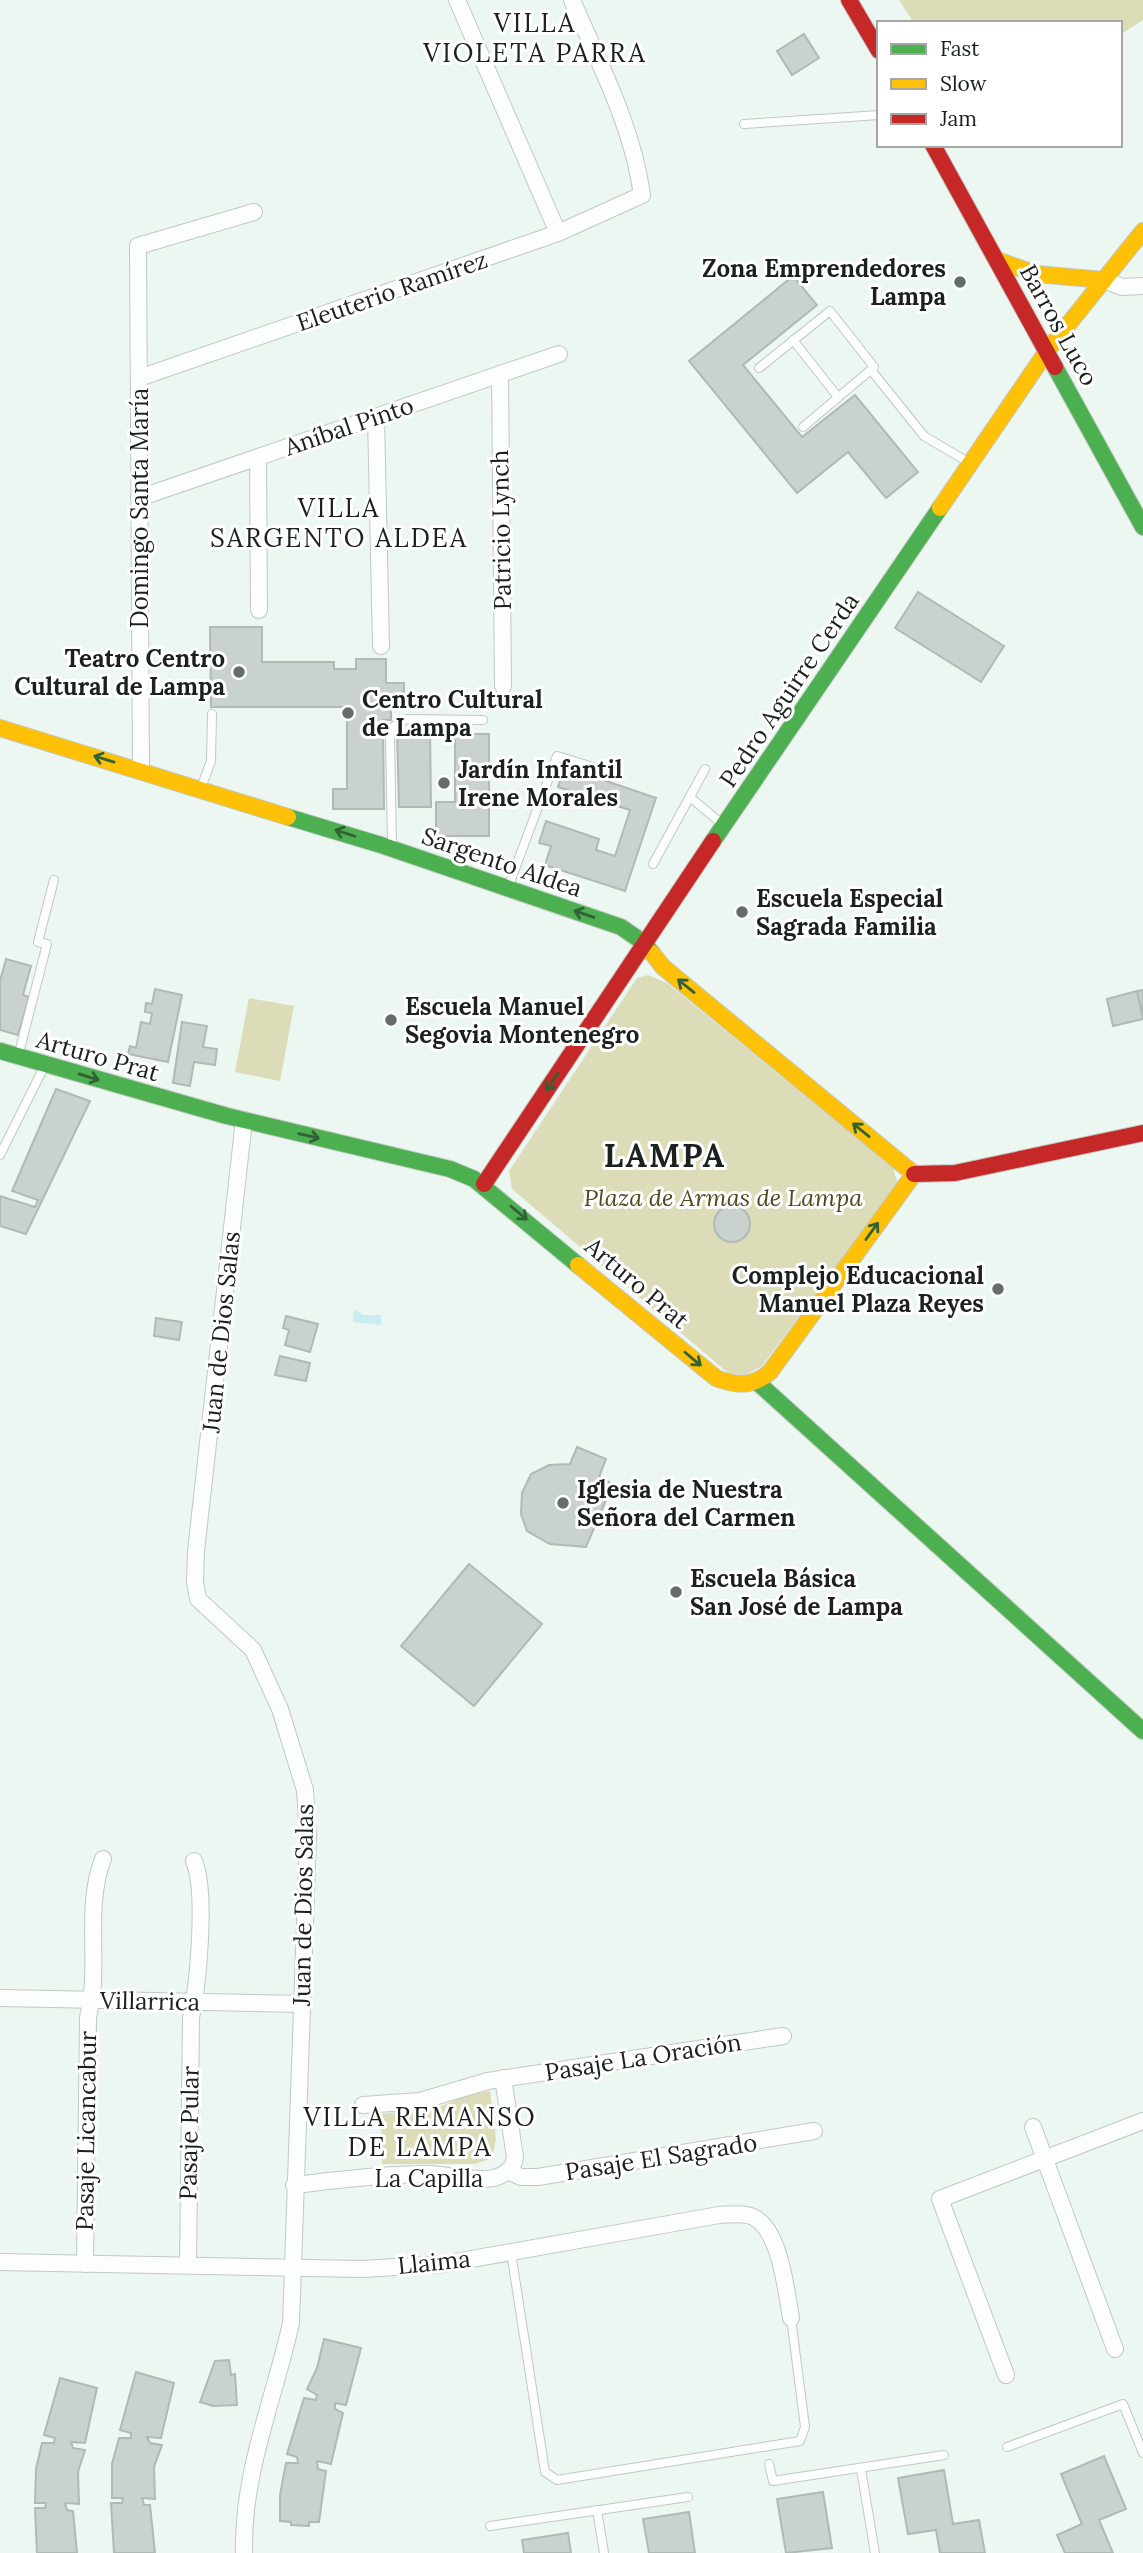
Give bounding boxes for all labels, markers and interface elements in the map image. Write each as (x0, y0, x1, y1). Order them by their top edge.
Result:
district label: VILLA VIOLETA PARRA (422, 6, 647, 69)
legend (877, 21, 1122, 147)
text: Fast (940, 35, 980, 62)
text: Slow (940, 70, 987, 97)
text: Jam (939, 105, 977, 132)
street label: Eleuterio Ramírez (293, 244, 491, 338)
place label: Zona Emprendedores Lampa (702, 253, 946, 312)
street label: Barros Luco (1013, 259, 1105, 391)
marker: Zona Emprendedores Lampa (952, 274, 968, 290)
street label: Domingo Santa María (124, 388, 155, 628)
street label: Aníbal Pinto (279, 389, 418, 463)
street label: Patricio Lynch (484, 449, 518, 611)
district label: VILLA SARGENTO ALDEA (210, 491, 468, 554)
street label: Pedro Aguirre Cerda (712, 587, 866, 793)
place label: Teatro Centro Cultural de Lampa (14, 643, 225, 702)
marker: Teatro Centro Cultural de Lampa (231, 664, 247, 680)
place label: Centro Cultural de Lampa (362, 684, 543, 743)
marker: Centro Cultural de Lampa (340, 705, 356, 721)
one-way arrow (93, 752, 115, 765)
place label: Jardín Infantil Irene Morales (458, 754, 623, 813)
marker: Jardín Infantil Irene Morales (436, 775, 452, 791)
street label: Sargento Aldea (418, 820, 586, 904)
one-way arrow (334, 826, 356, 839)
place label: Escuela Especial Sagrada Familia (756, 883, 943, 942)
marker: Escuela Especial Sagrada Familia (734, 904, 750, 920)
one-way arrow (573, 907, 595, 919)
one-way arrow (677, 978, 695, 994)
place label: Escuela Manuel Segovia Montenegro (405, 991, 639, 1050)
marker: Escuela Manuel Segovia Montenegro (383, 1012, 399, 1028)
street label: Arturo Prat (32, 1023, 164, 1088)
one-way arrow (78, 1071, 100, 1084)
one-way arrow (545, 1072, 560, 1091)
one-way arrow (853, 1123, 871, 1138)
one-way arrow (297, 1130, 320, 1143)
district label: LAMPA (604, 1135, 726, 1176)
park label: Plaza de Armas de Lampa (584, 1182, 863, 1213)
one-way arrow (509, 1205, 527, 1221)
one-way arrow (865, 1222, 880, 1241)
street label: Juan de Dios Salas (195, 1230, 247, 1435)
street label: Arturo Prat (578, 1230, 696, 1336)
place label: Complejo Educacional Manuel Plaza Reyes (732, 1260, 984, 1319)
marker: Complejo Educacional Manuel Plaza Reyes (990, 1281, 1006, 1297)
one-way arrow (684, 1351, 702, 1367)
place label: Iglesia de Nuestra Señora del Carmen (577, 1474, 795, 1533)
marker: Iglesia de Nuestra Señora del Carmen (555, 1495, 571, 1511)
place label: Escuela Básica San José de Lampa (690, 1563, 903, 1622)
marker: Escuela Básica San José de Lampa (668, 1584, 684, 1600)
street label: Juan de Dios Salas (286, 1804, 320, 2007)
street label: Villarrica (99, 1985, 200, 2017)
street label: Pasaje La Oración (542, 2026, 744, 2088)
street label: Pasaje Licancabur (69, 2030, 103, 2231)
street label: Pasaje Pular (172, 2065, 206, 2200)
district label: VILLA REMANSO DE LAMPA (302, 2100, 537, 2163)
street label: Pasaje El Sagrado (563, 2127, 759, 2187)
street label: La Capilla (375, 2163, 483, 2194)
street label: Llaima (396, 2243, 472, 2281)

